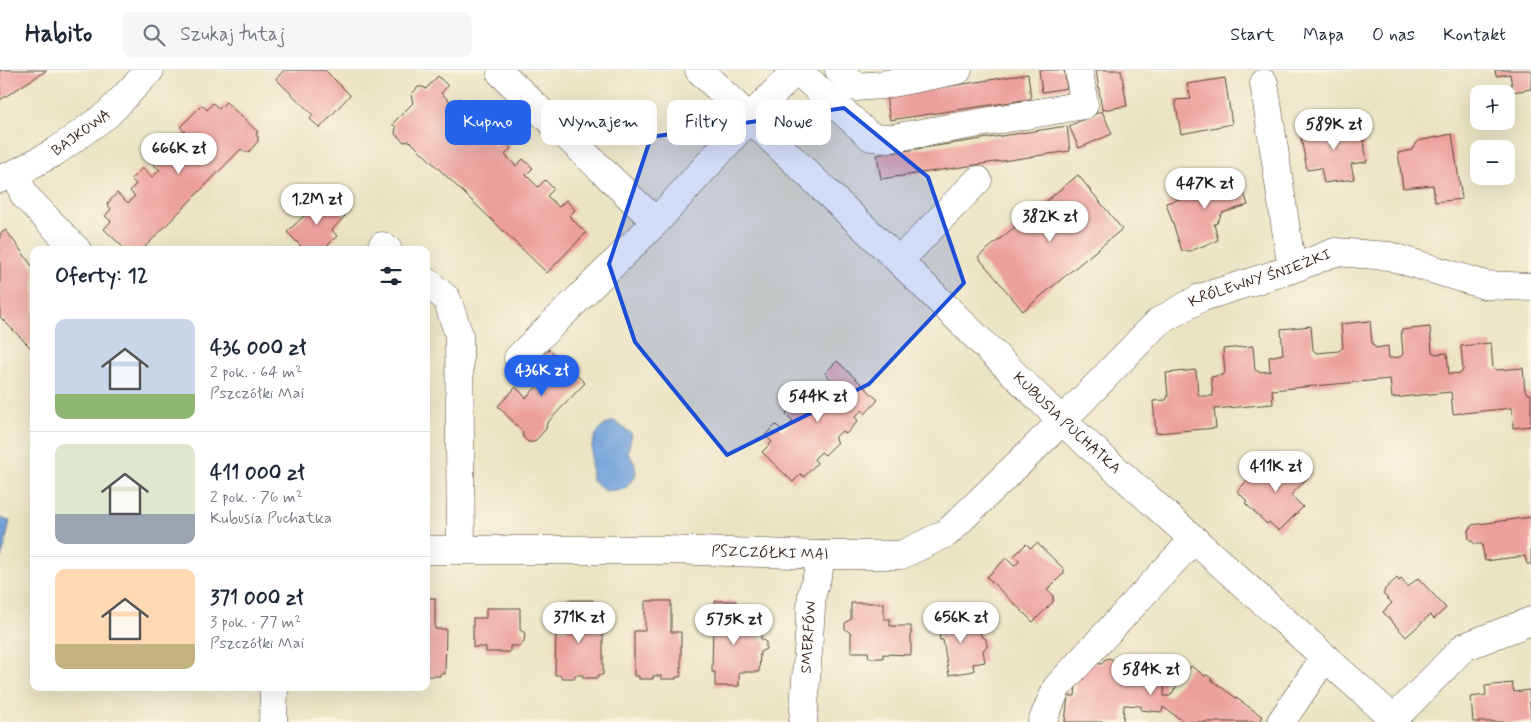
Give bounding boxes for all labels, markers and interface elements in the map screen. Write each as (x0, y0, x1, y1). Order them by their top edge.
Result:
search box (122, 12, 472, 57)
text: Habito (25, 19, 92, 50)
icon: search (140, 21, 168, 49)
text: Szukaj tutaj (180, 22, 285, 47)
text: Start (1230, 23, 1275, 47)
text: Mapa (1303, 23, 1344, 47)
text: O nas (1372, 23, 1415, 47)
text: Kontakt (1443, 23, 1506, 47)
map controls (1470, 85, 1515, 185)
button: + (1470, 85, 1515, 130)
chip: Kupno (445, 100, 531, 145)
chip: Wynajem (541, 100, 657, 145)
chip: Filtry (667, 100, 746, 145)
chip: Nowe (756, 100, 831, 145)
street label: BAJKOWA (48, 105, 115, 161)
pin: 589K zł (1288, 108, 1380, 151)
text: 589K zł (1306, 114, 1362, 135)
pin: 666K zł (133, 132, 225, 175)
text: 666K zł (152, 138, 206, 159)
button: − (1470, 140, 1515, 185)
pin: 447K zł (1159, 168, 1251, 210)
text: 447K zł (1176, 173, 1234, 194)
pin: 1.2M zł (271, 184, 363, 226)
text: 1.2M zł (292, 189, 342, 210)
pin: 382K zł (1004, 200, 1096, 243)
text: 382K zł (1022, 206, 1078, 227)
street label: KRÓLEWNY ŚNIEŻKI (1185, 245, 1334, 312)
text: Oferty: 12 (55, 262, 148, 290)
icon: filters (377, 262, 405, 290)
text: 436 000 zł (210, 334, 306, 362)
icon: home (95, 339, 155, 399)
pin: 436K zł (496, 354, 588, 397)
text: 436K zł (515, 360, 569, 381)
text: 2 pok. · 64 m² (210, 362, 302, 383)
street label: KUBUSIA PUCHATKA (1008, 368, 1125, 479)
pin: 544K zł (772, 380, 864, 423)
text: Pszczółki Mai (210, 383, 304, 404)
text: 544K zł (789, 386, 847, 407)
pin: 411K zł (1230, 450, 1322, 493)
text: 411K zł (1250, 456, 1302, 477)
text: 411 000 zł (210, 459, 305, 487)
icon: home (95, 464, 155, 524)
text: 2 pok. · 76 m² (210, 487, 303, 508)
text: Kubusia Puchatka (210, 508, 332, 529)
street label: PSZCZÓŁKI MAI (711, 541, 829, 565)
text: 371 000 zł (210, 584, 303, 612)
icon: home (95, 589, 155, 649)
street label: SMERFÓW (796, 600, 821, 674)
pin: 371K zł (533, 602, 625, 644)
pin: 656K zł (915, 602, 1007, 644)
pin: 575K zł (688, 604, 780, 646)
text: 371K zł (553, 607, 605, 628)
text: 656K zł (934, 607, 988, 628)
text: 575K zł (706, 609, 762, 630)
text: 3 pok. · 77 m² (210, 612, 301, 633)
text: Pszczółki Mai (210, 633, 304, 654)
pin: 584K zł (1105, 654, 1197, 696)
text: 584K zł (1122, 659, 1180, 680)

